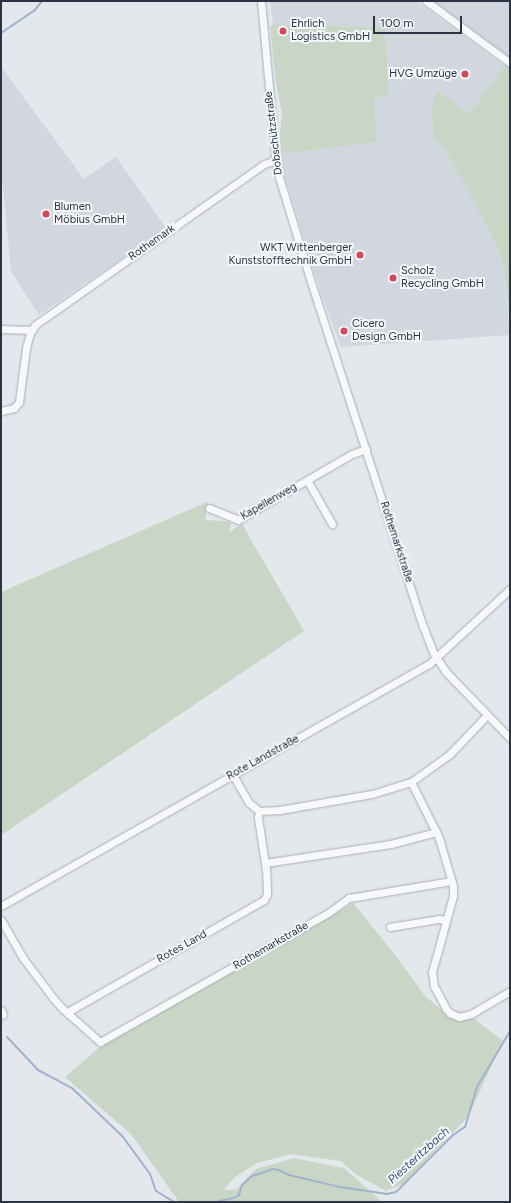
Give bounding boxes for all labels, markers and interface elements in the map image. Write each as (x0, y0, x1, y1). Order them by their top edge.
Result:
scale bar (375, 8, 464, 34)
text: 100 m (380, 16, 414, 30)
place label: Ehrlich Logistics GmbH (291, 18, 370, 44)
marker: Ehrlich Logistics GmbH (278, 26, 288, 36)
place label: HVG Umzüge (389, 67, 457, 81)
marker: HVG Umzüge (460, 69, 470, 79)
street label: Dobschützstraße (262, 90, 286, 176)
place label: Blumen Möbius GmbH (54, 201, 125, 227)
marker: Blumen Möbius GmbH (41, 209, 51, 219)
street label: Rothemark (126, 222, 178, 264)
place label: WKT Wittenberger Kunststofftechnik GmbH (229, 242, 352, 268)
marker: WKT Wittenberger Kunststofftechnik GmbH (355, 250, 365, 260)
place label: Scholz Recycling GmbH (401, 265, 484, 291)
marker: Scholz Recycling GmbH (388, 273, 398, 283)
place label: Cicero Design GmbH (352, 318, 421, 344)
marker: Cicero Design GmbH (339, 326, 349, 336)
street label: Kapellenweg (239, 481, 299, 523)
street label: Rothemarkstraße (377, 500, 415, 584)
street label: Rote Landstraße (224, 733, 302, 783)
street label: Rothemarkstraße (231, 919, 311, 973)
street label: Rotes Land (155, 928, 209, 966)
water label: Piesteritzbach (385, 1125, 453, 1187)

